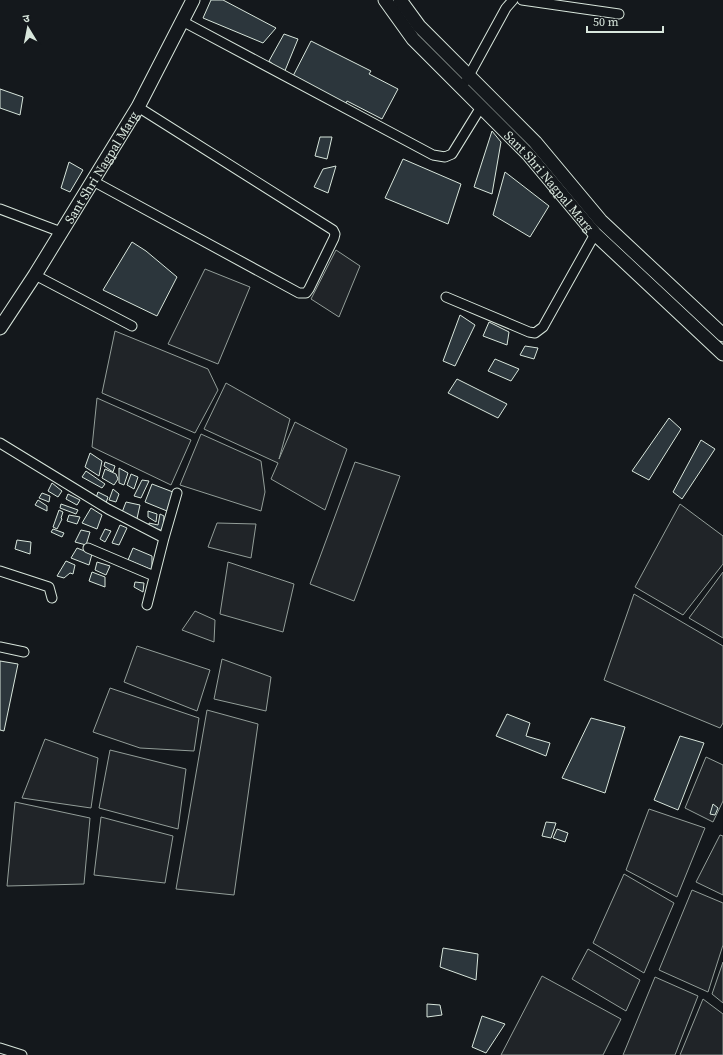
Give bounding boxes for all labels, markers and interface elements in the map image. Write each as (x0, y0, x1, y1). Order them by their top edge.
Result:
north arrow (8, 8, 48, 48)
scale bar (587, 8, 663, 34)
text: उ (22, 11, 31, 27)
text: 50 m (593, 14, 619, 30)
street label: Sant Shri Nagpal Marg (60, 108, 142, 227)
street label: Sant Shri Nagpal Marg (501, 127, 598, 235)

